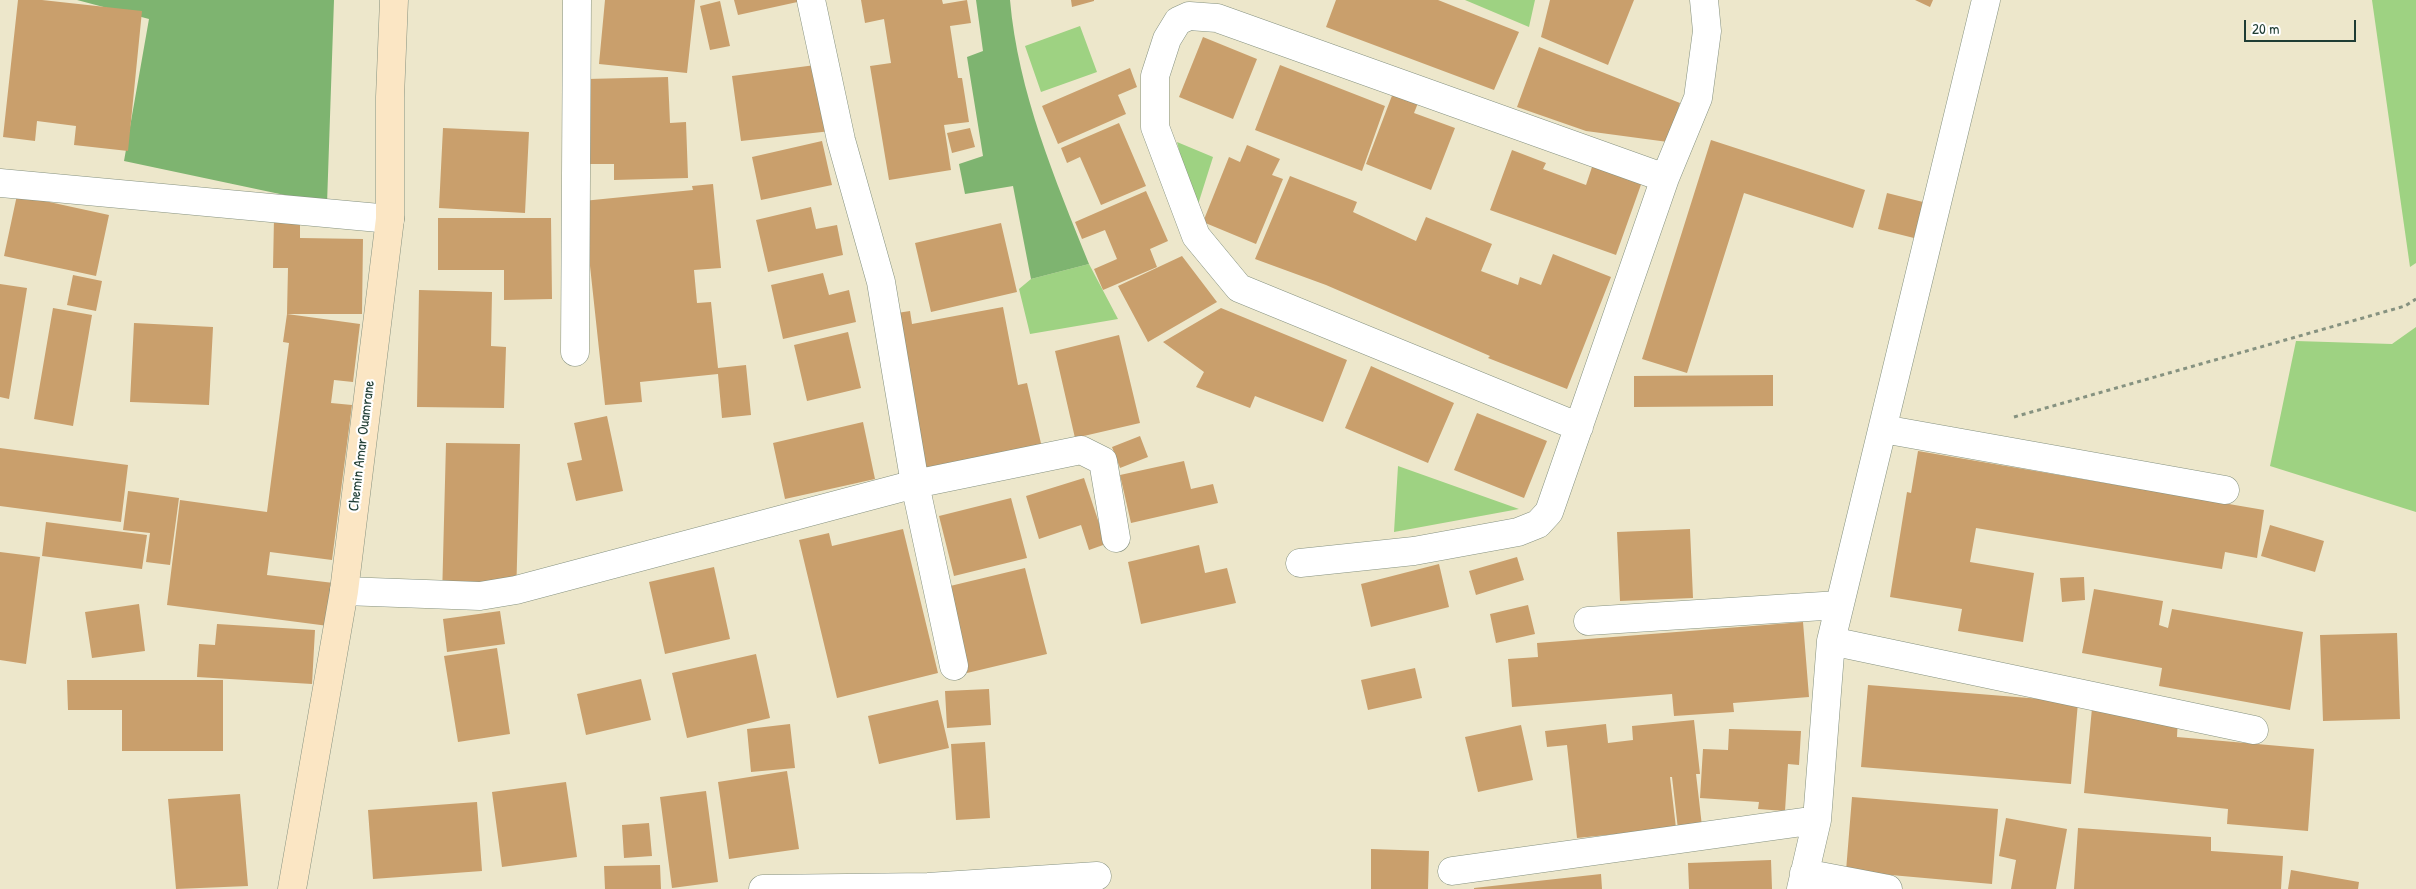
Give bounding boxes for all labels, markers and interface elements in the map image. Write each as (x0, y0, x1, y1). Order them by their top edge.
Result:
scale bar (2246, 10, 2358, 42)
text: 20 m (2252, 18, 2279, 39)
street label: Chemin Amar Ouamrane (345, 380, 379, 512)

